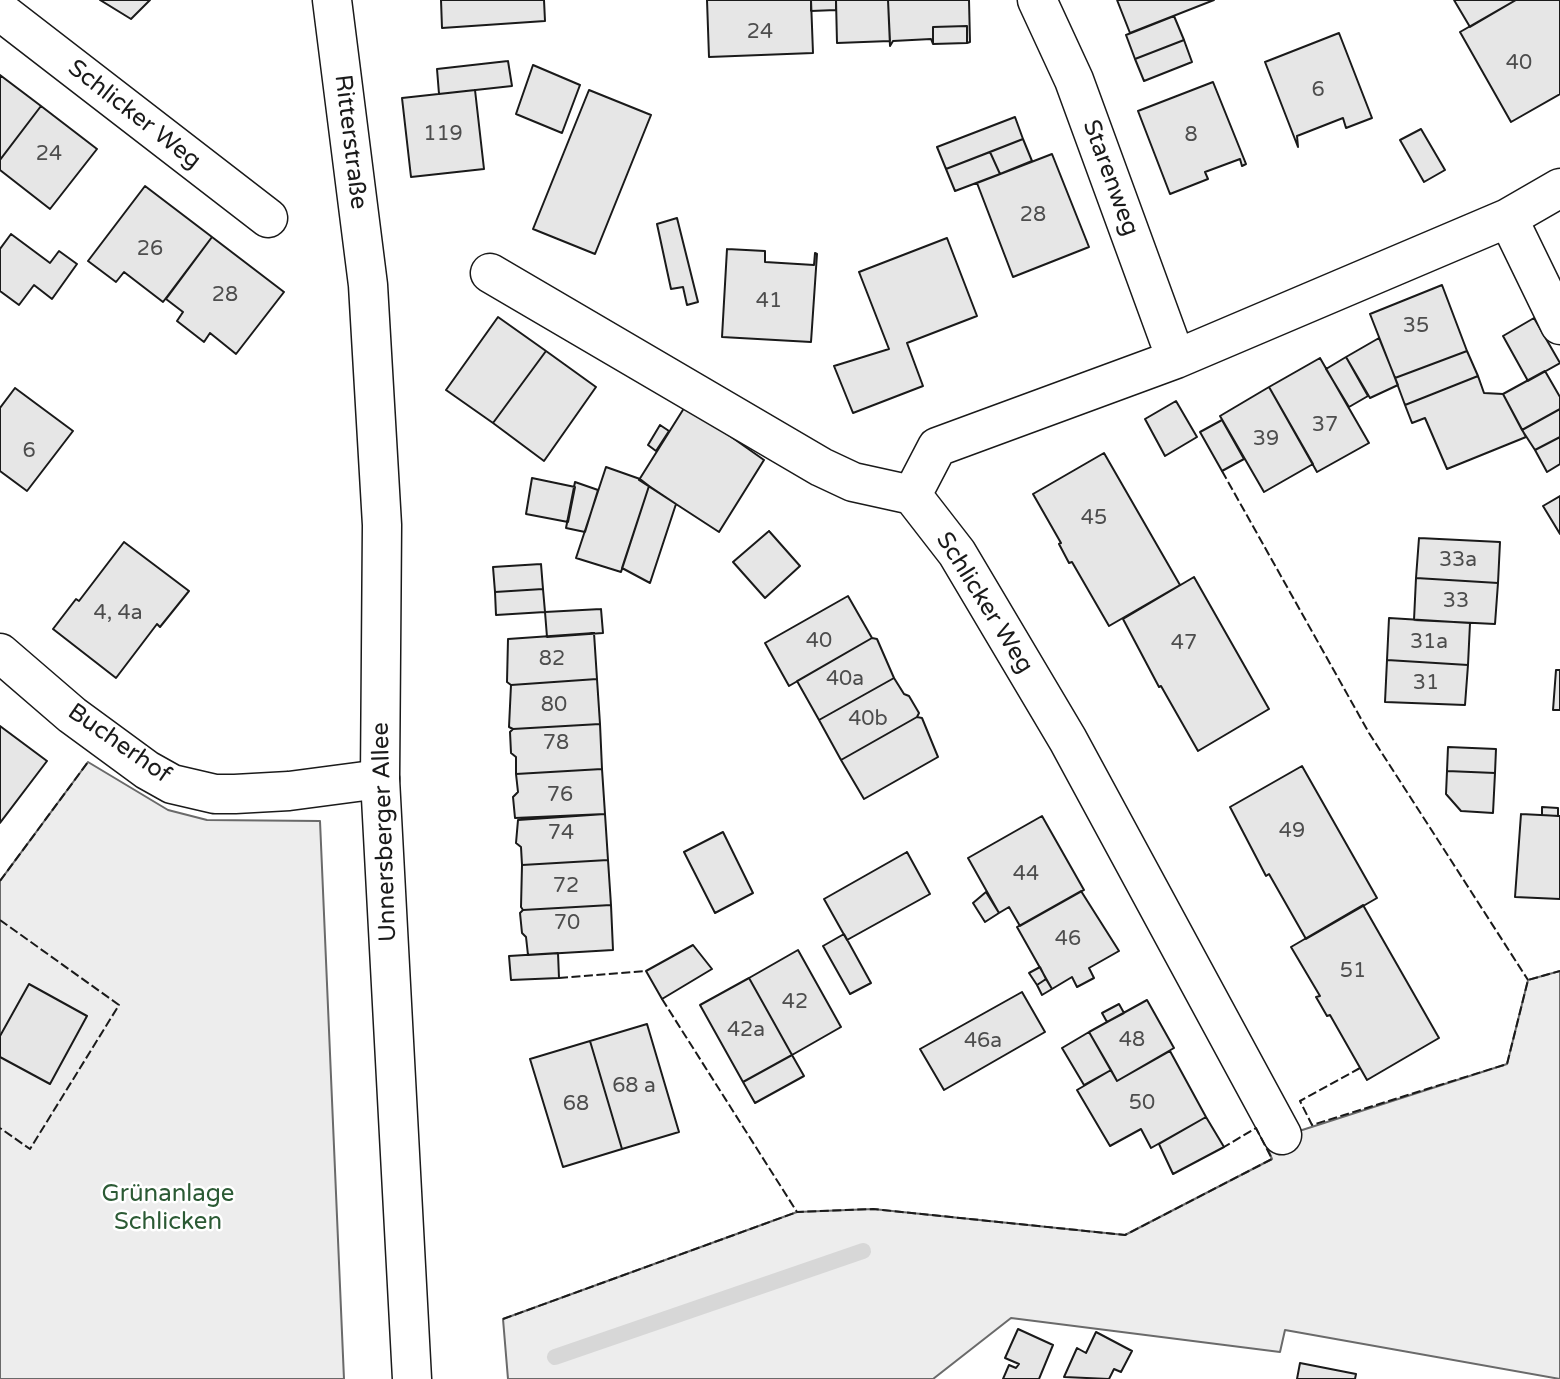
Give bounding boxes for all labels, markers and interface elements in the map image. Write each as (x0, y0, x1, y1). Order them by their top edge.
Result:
house number: 24 (747, 19, 773, 45)
house number: 40 (1506, 50, 1532, 76)
street label: Schlicker Weg (62, 54, 206, 176)
street label: Ritterstraße (327, 73, 373, 211)
house number: 6 (1311, 77, 1325, 103)
street label: Starenweg (1076, 116, 1144, 240)
house number: 119 (423, 121, 463, 147)
house number: 8 (1184, 122, 1198, 148)
house number: 24 (36, 141, 62, 167)
house number: 28 (1020, 202, 1046, 228)
house number: 26 (137, 236, 163, 262)
house number: 28 (212, 282, 238, 308)
house number: 41 (756, 288, 782, 314)
house number: 35 (1403, 313, 1429, 339)
house number: 37 (1312, 412, 1338, 438)
house number: 39 (1253, 426, 1279, 452)
house number: 6 (22, 438, 36, 464)
house number: 45 (1081, 505, 1107, 531)
street label: Schlicker Weg (929, 527, 1039, 679)
house number: 33a (1439, 547, 1477, 573)
house number: 33 (1443, 588, 1469, 614)
house number: 4, 4a (93, 600, 143, 626)
house number: 40 (806, 628, 832, 654)
house number: 31a (1410, 629, 1448, 655)
house number: 47 (1171, 630, 1197, 656)
house number: 82 (539, 646, 565, 672)
house number: 40a (826, 666, 864, 692)
house number: 31 (1413, 670, 1439, 696)
house number: 80 (541, 692, 567, 718)
street label: Bucherhof (62, 698, 176, 790)
house number: 40b (848, 706, 888, 732)
street label: Unnersberger Allee (367, 722, 403, 942)
house number: 78 (543, 730, 569, 756)
house number: 76 (547, 782, 573, 808)
house number: 49 (1279, 818, 1305, 844)
house number: 74 (548, 820, 574, 846)
house number: 44 (1013, 861, 1039, 887)
house number: 72 (553, 873, 579, 899)
house number: 70 (554, 910, 580, 936)
house number: 46 (1055, 926, 1081, 952)
house number: 51 (1340, 958, 1366, 984)
house number: 42 (782, 989, 808, 1015)
house number: 42a (727, 1017, 765, 1043)
house number: 48 (1119, 1027, 1145, 1053)
house number: 46a (964, 1028, 1002, 1054)
house number: 68 a (612, 1073, 656, 1099)
house number: 50 (1129, 1090, 1155, 1116)
house number: 68 (563, 1091, 589, 1117)
park label: Grünanlage Schlicken (102, 1181, 234, 1237)

